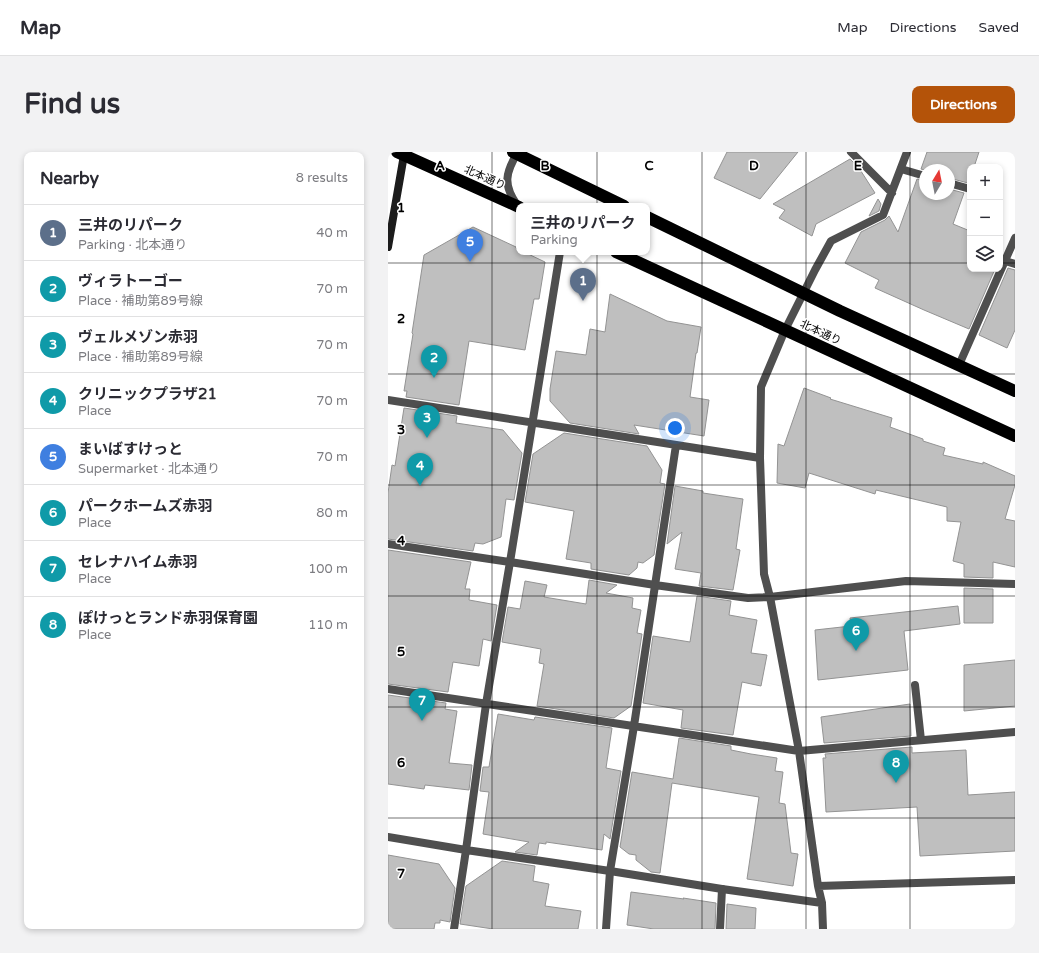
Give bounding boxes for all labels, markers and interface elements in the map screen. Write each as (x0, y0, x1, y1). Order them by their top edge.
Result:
text: Map (20, 17, 61, 39)
text: Map (837, 19, 868, 36)
text: Directions (890, 19, 957, 36)
text: Saved (979, 19, 1019, 36)
button: Directions (912, 86, 1015, 123)
text: Find us (24, 87, 120, 121)
text: A (435, 158, 445, 174)
text: B (540, 158, 550, 174)
text: C (644, 158, 654, 174)
text: D (749, 158, 759, 174)
text: E (854, 158, 862, 174)
street label: 北本通り (462, 163, 508, 192)
north arrow (919, 164, 955, 200)
map controls (967, 164, 1003, 272)
button: + (967, 164, 1003, 200)
text: Nearby (40, 168, 99, 189)
text: 8 results (296, 170, 348, 186)
text: 1 (397, 200, 405, 216)
button: − (967, 200, 1003, 236)
popup (516, 203, 650, 255)
text: 三井のリパーク (530, 214, 636, 232)
text: 三井のリパーク (78, 216, 183, 234)
text: 1 (49, 225, 57, 241)
text: 40 m (316, 225, 348, 241)
pin: 5 (457, 229, 483, 262)
text: Parking (530, 232, 578, 248)
button: layers (967, 236, 1003, 272)
text: Parking · 北本通り (78, 237, 187, 253)
pin: 1 (570, 268, 596, 301)
text: ヴィラトーゴー (78, 272, 183, 290)
text: 2 (49, 281, 57, 297)
text: 70 m (316, 281, 348, 297)
text: Place · 補助第89号線 (78, 293, 203, 309)
text: 2 (397, 311, 405, 327)
street label: 北本通り (798, 317, 843, 348)
text: ヴェルメゾン赤羽 (78, 328, 198, 346)
text: 3 (49, 337, 57, 353)
text: 70 m (316, 337, 348, 353)
pin: 2 (421, 345, 447, 378)
text: Place · 補助第89号線 (78, 349, 203, 365)
text: クリニックプラザ21 (78, 385, 217, 403)
text: 4 (49, 393, 57, 409)
text: 70 m (316, 393, 348, 409)
text: Place (78, 403, 111, 419)
pin: 3 (414, 405, 440, 438)
your location (665, 418, 685, 438)
text: 3 (397, 422, 405, 438)
text: まいばすけっと (78, 440, 183, 458)
text: 5 (49, 449, 57, 465)
text: 70 m (316, 449, 348, 465)
pin: 4 (407, 453, 433, 486)
text: Supermarket · 北本通り (78, 461, 220, 477)
text: パークホームズ赤羽 (78, 497, 213, 515)
text: 6 (49, 505, 57, 521)
text: 80 m (316, 505, 348, 521)
text: Place (78, 515, 111, 531)
text: 4 (397, 533, 406, 549)
text: セレナハイム赤羽 (78, 553, 197, 571)
text: 7 (49, 561, 57, 577)
text: 100 m (308, 561, 348, 577)
text: Place (78, 571, 111, 587)
text: ぽけっとランド赤羽保育園 (78, 609, 258, 627)
text: 8 (49, 617, 57, 633)
text: 110 m (308, 617, 348, 633)
pin: 6 (843, 618, 869, 651)
text: Place (78, 627, 111, 643)
text: 5 (397, 644, 405, 660)
pin: 7 (409, 688, 435, 721)
pin: 8 (883, 750, 909, 783)
text: 6 (397, 755, 405, 771)
text: 7 (397, 866, 405, 882)

